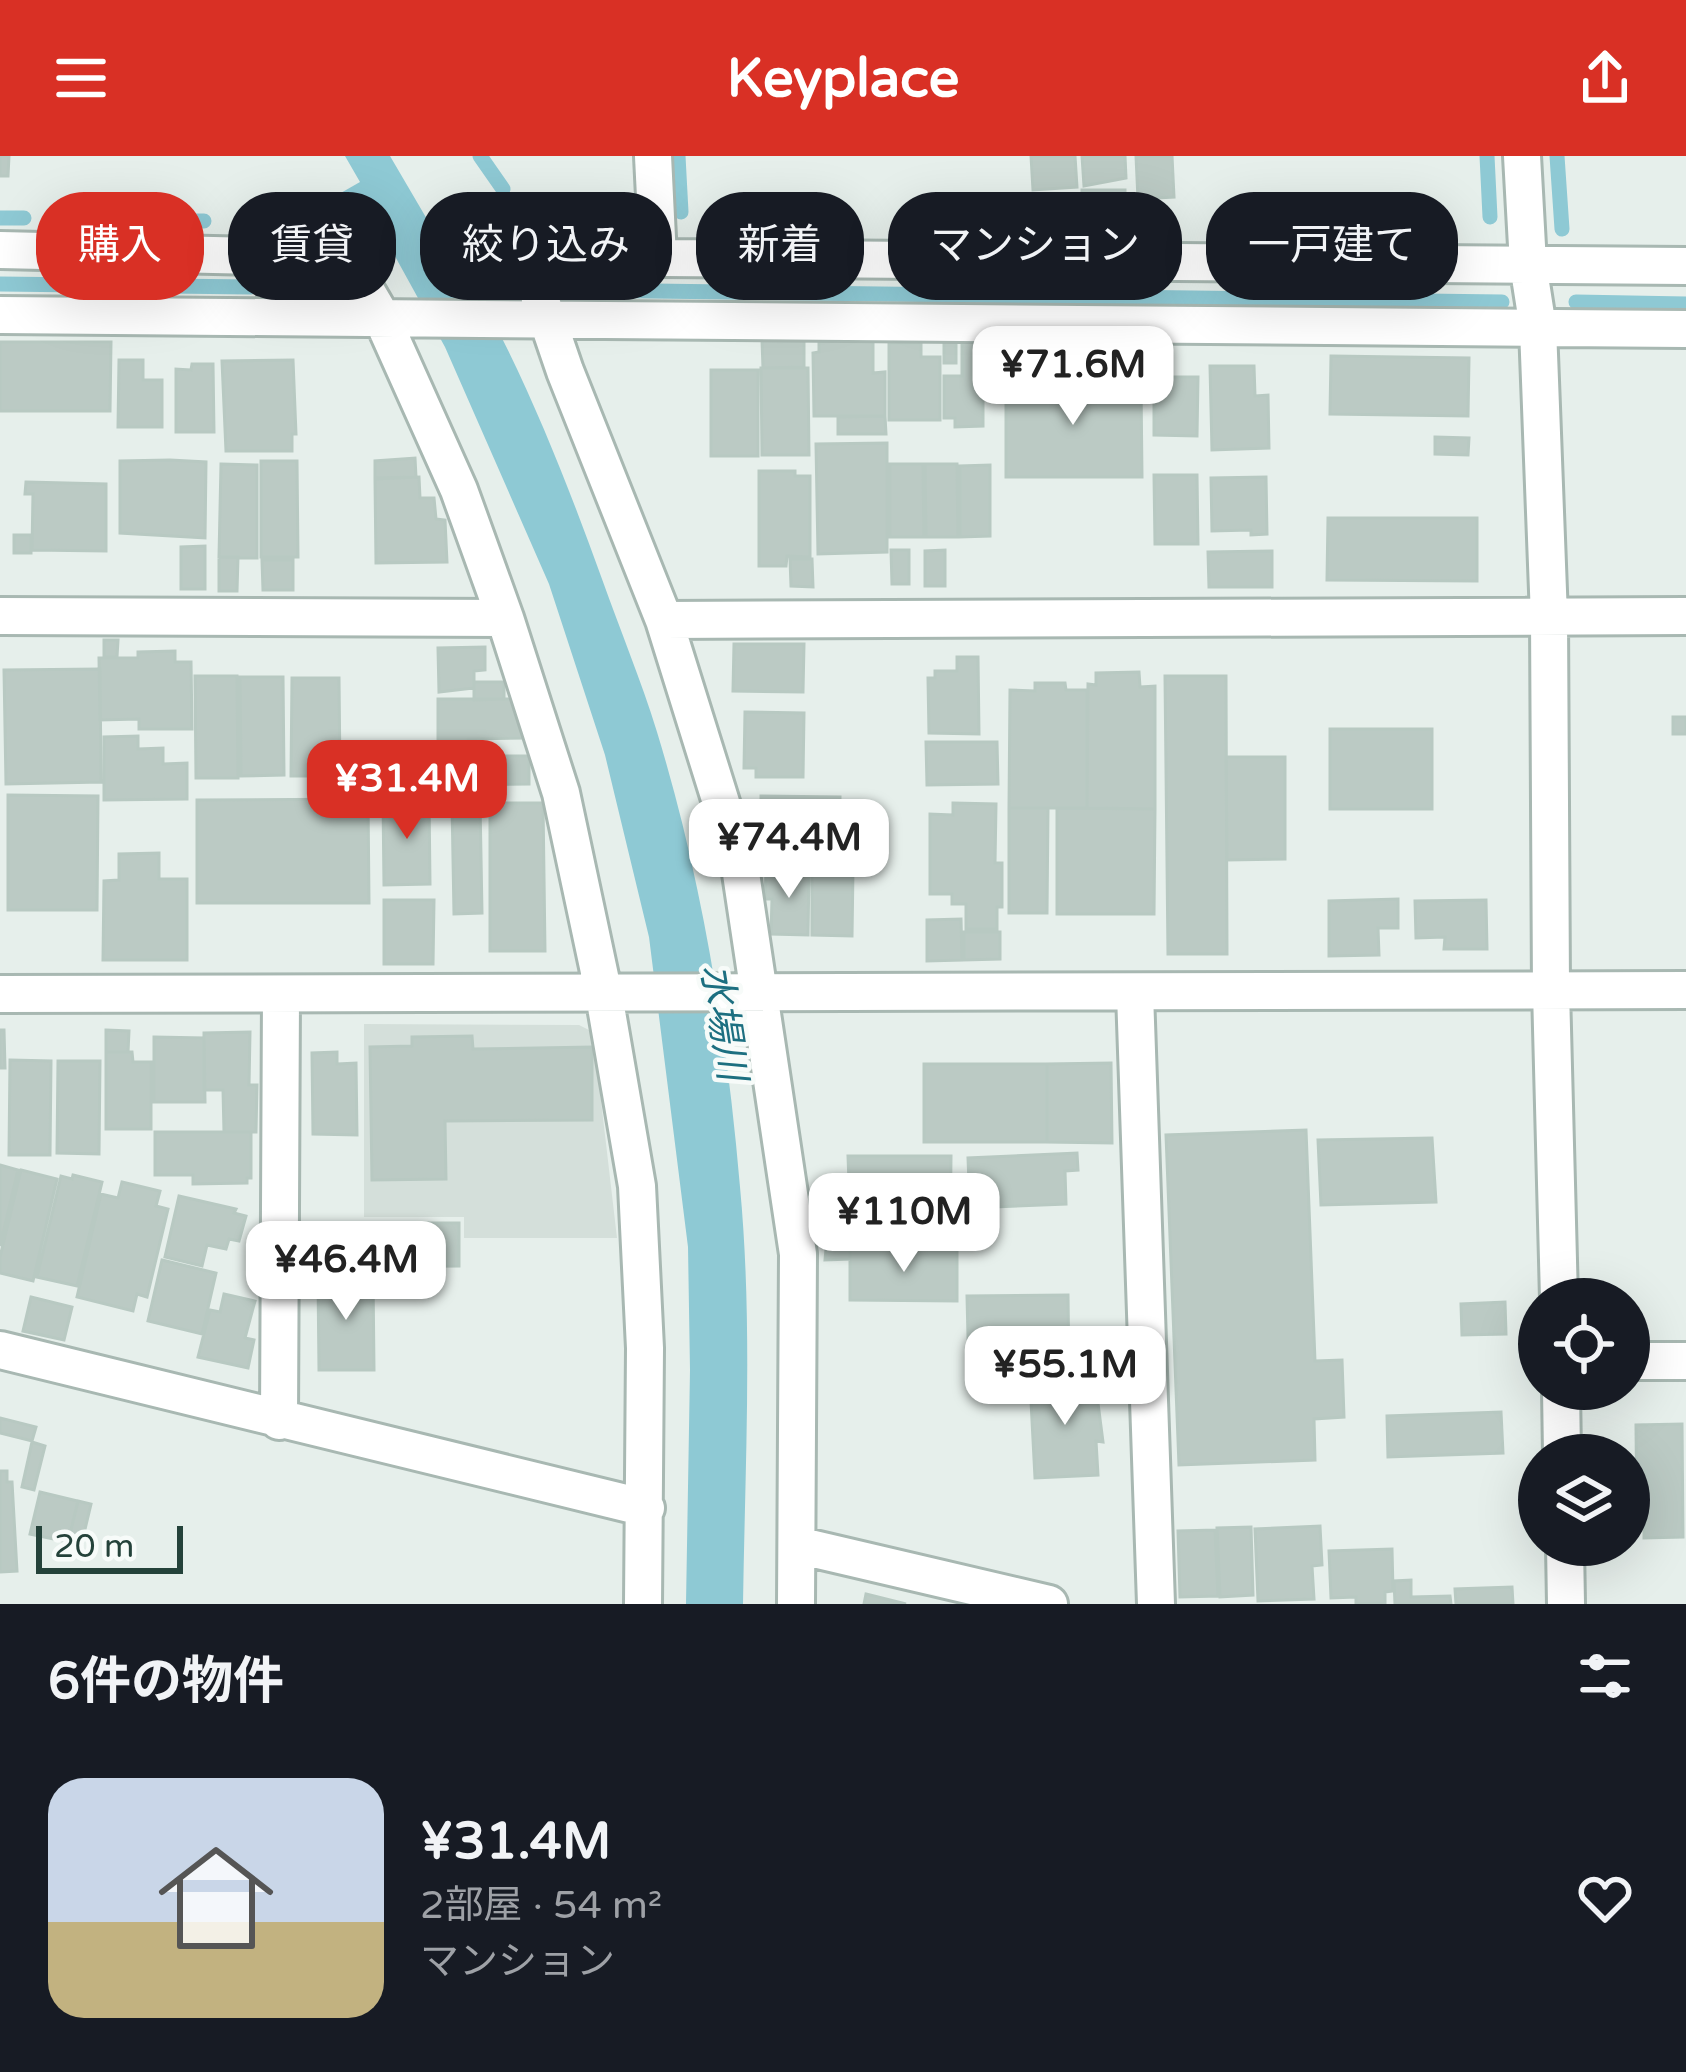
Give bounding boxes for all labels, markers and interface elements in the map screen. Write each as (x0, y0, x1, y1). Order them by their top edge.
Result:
icon: menu (48, 45, 114, 111)
icon: share (1572, 45, 1638, 111)
text: Keyplace (727, 46, 959, 111)
chip: 購入 (36, 192, 204, 300)
chip: 賃貸 (228, 192, 396, 300)
chip: 絞り込み (420, 192, 672, 300)
chip: 新着 (696, 192, 864, 300)
chip: マンション (888, 192, 1182, 300)
chip: 一戸建て (1206, 192, 1458, 300)
pin: ¥71.6M (975, 326, 1171, 428)
text: ¥71.6M (1000, 341, 1146, 388)
pin: ¥31.4M (309, 740, 505, 842)
text: ¥31.4M (334, 755, 480, 802)
pin: ¥74.4M (691, 799, 887, 901)
text: ¥74.4M (716, 814, 862, 861)
water label: 水場川 (691, 961, 757, 1088)
pin: ¥110M (820, 1173, 988, 1275)
text: ¥110M (836, 1188, 972, 1235)
pin: ¥46.4M (248, 1221, 444, 1323)
text: ¥46.4M (273, 1236, 419, 1283)
map controls (1518, 1278, 1650, 1566)
button: locate (1518, 1278, 1650, 1410)
pin: ¥55.1M (967, 1326, 1163, 1428)
text: ¥55.1M (992, 1341, 1138, 1388)
button: layers (1518, 1434, 1650, 1566)
scale bar (36, 1520, 183, 1573)
text: 20 m (54, 1527, 134, 1566)
icon: filters (1572, 1643, 1638, 1709)
text: 6件の物件 (48, 1651, 284, 1713)
text: ¥31.4M (420, 1811, 611, 1873)
icon: home (144, 1826, 288, 1970)
icon: heart (1572, 1865, 1638, 1931)
text: 2部屋 · 54 m² (420, 1882, 662, 1929)
text: マンション (420, 1938, 615, 1985)

